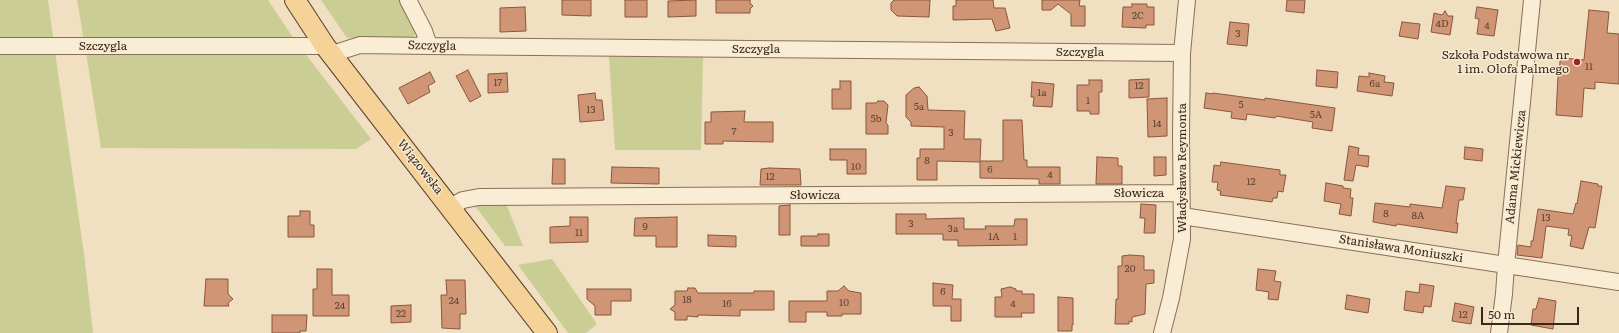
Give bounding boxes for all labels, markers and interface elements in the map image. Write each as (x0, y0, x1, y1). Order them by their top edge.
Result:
house number: 2C (1132, 10, 1144, 22)
house number: 4D (1435, 18, 1449, 30)
house number: 4 (1484, 20, 1490, 32)
house number: 3 (1235, 28, 1241, 40)
street label: Szczygla (408, 38, 456, 54)
street label: Szczygla (79, 39, 127, 53)
street label: Szczygla (732, 42, 780, 56)
street label: Szczygla (1056, 45, 1104, 59)
place label: Szkoła Podstawowa nr 1 im. Olofa Palmego (1442, 48, 1569, 76)
marker: Szkoła Podstawowa nr 1 im. Olofa Palmego (1572, 57, 1582, 67)
house number: 11 (1585, 61, 1593, 73)
house number: 17 (494, 77, 502, 89)
house number: 6a (1370, 78, 1380, 90)
house number: 12 (1134, 80, 1144, 92)
house number: 1a (1037, 87, 1047, 99)
house number: 1 (1086, 95, 1090, 107)
house number: 5 (1238, 99, 1244, 111)
house number: 5a (914, 101, 924, 113)
street label: Władysława Reymonta (1175, 103, 1189, 233)
house number: 13 (586, 104, 596, 116)
house number: 5A (1310, 109, 1322, 121)
street label: Adama Mickiewicza (1503, 109, 1529, 225)
house number: 5b (870, 113, 882, 125)
house number: 14 (1152, 118, 1162, 130)
house number: 7 (731, 126, 737, 138)
house number: 3 (948, 127, 954, 139)
street label: Wiązowska (394, 137, 446, 197)
house number: 8 (924, 155, 930, 167)
house number: 10 (851, 161, 861, 173)
house number: 6 (987, 164, 993, 176)
house number: 4 (1047, 169, 1053, 181)
house number: 12 (765, 171, 775, 183)
house number: 12 (1246, 176, 1256, 188)
street label: Słowicza (1114, 186, 1164, 200)
street label: Słowicza (790, 188, 840, 202)
house number: 8 (1383, 208, 1389, 220)
house number: 8A (1412, 210, 1424, 222)
house number: 13 (1541, 212, 1551, 224)
house number: 3 (908, 218, 914, 230)
house number: 9 (642, 221, 648, 233)
house number: 3a (948, 223, 958, 235)
house number: 11 (575, 227, 583, 239)
house number: 1A (988, 231, 1000, 243)
house number: 1 (1013, 231, 1017, 243)
street label: Stanisława Moniuszki (1338, 232, 1464, 266)
house number: 20 (1125, 263, 1135, 275)
house number: 6 (940, 286, 946, 298)
house number: 18 (682, 294, 692, 306)
house number: 24 (449, 295, 459, 307)
house number: 10 (839, 297, 849, 309)
house number: 16 (722, 298, 732, 310)
house number: 4 (1010, 298, 1016, 310)
scale bar (1483, 299, 1581, 325)
house number: 24 (335, 300, 345, 312)
text: 50 m (1488, 305, 1515, 323)
house number: 22 (396, 308, 406, 320)
house number: 12 (1458, 309, 1468, 321)

